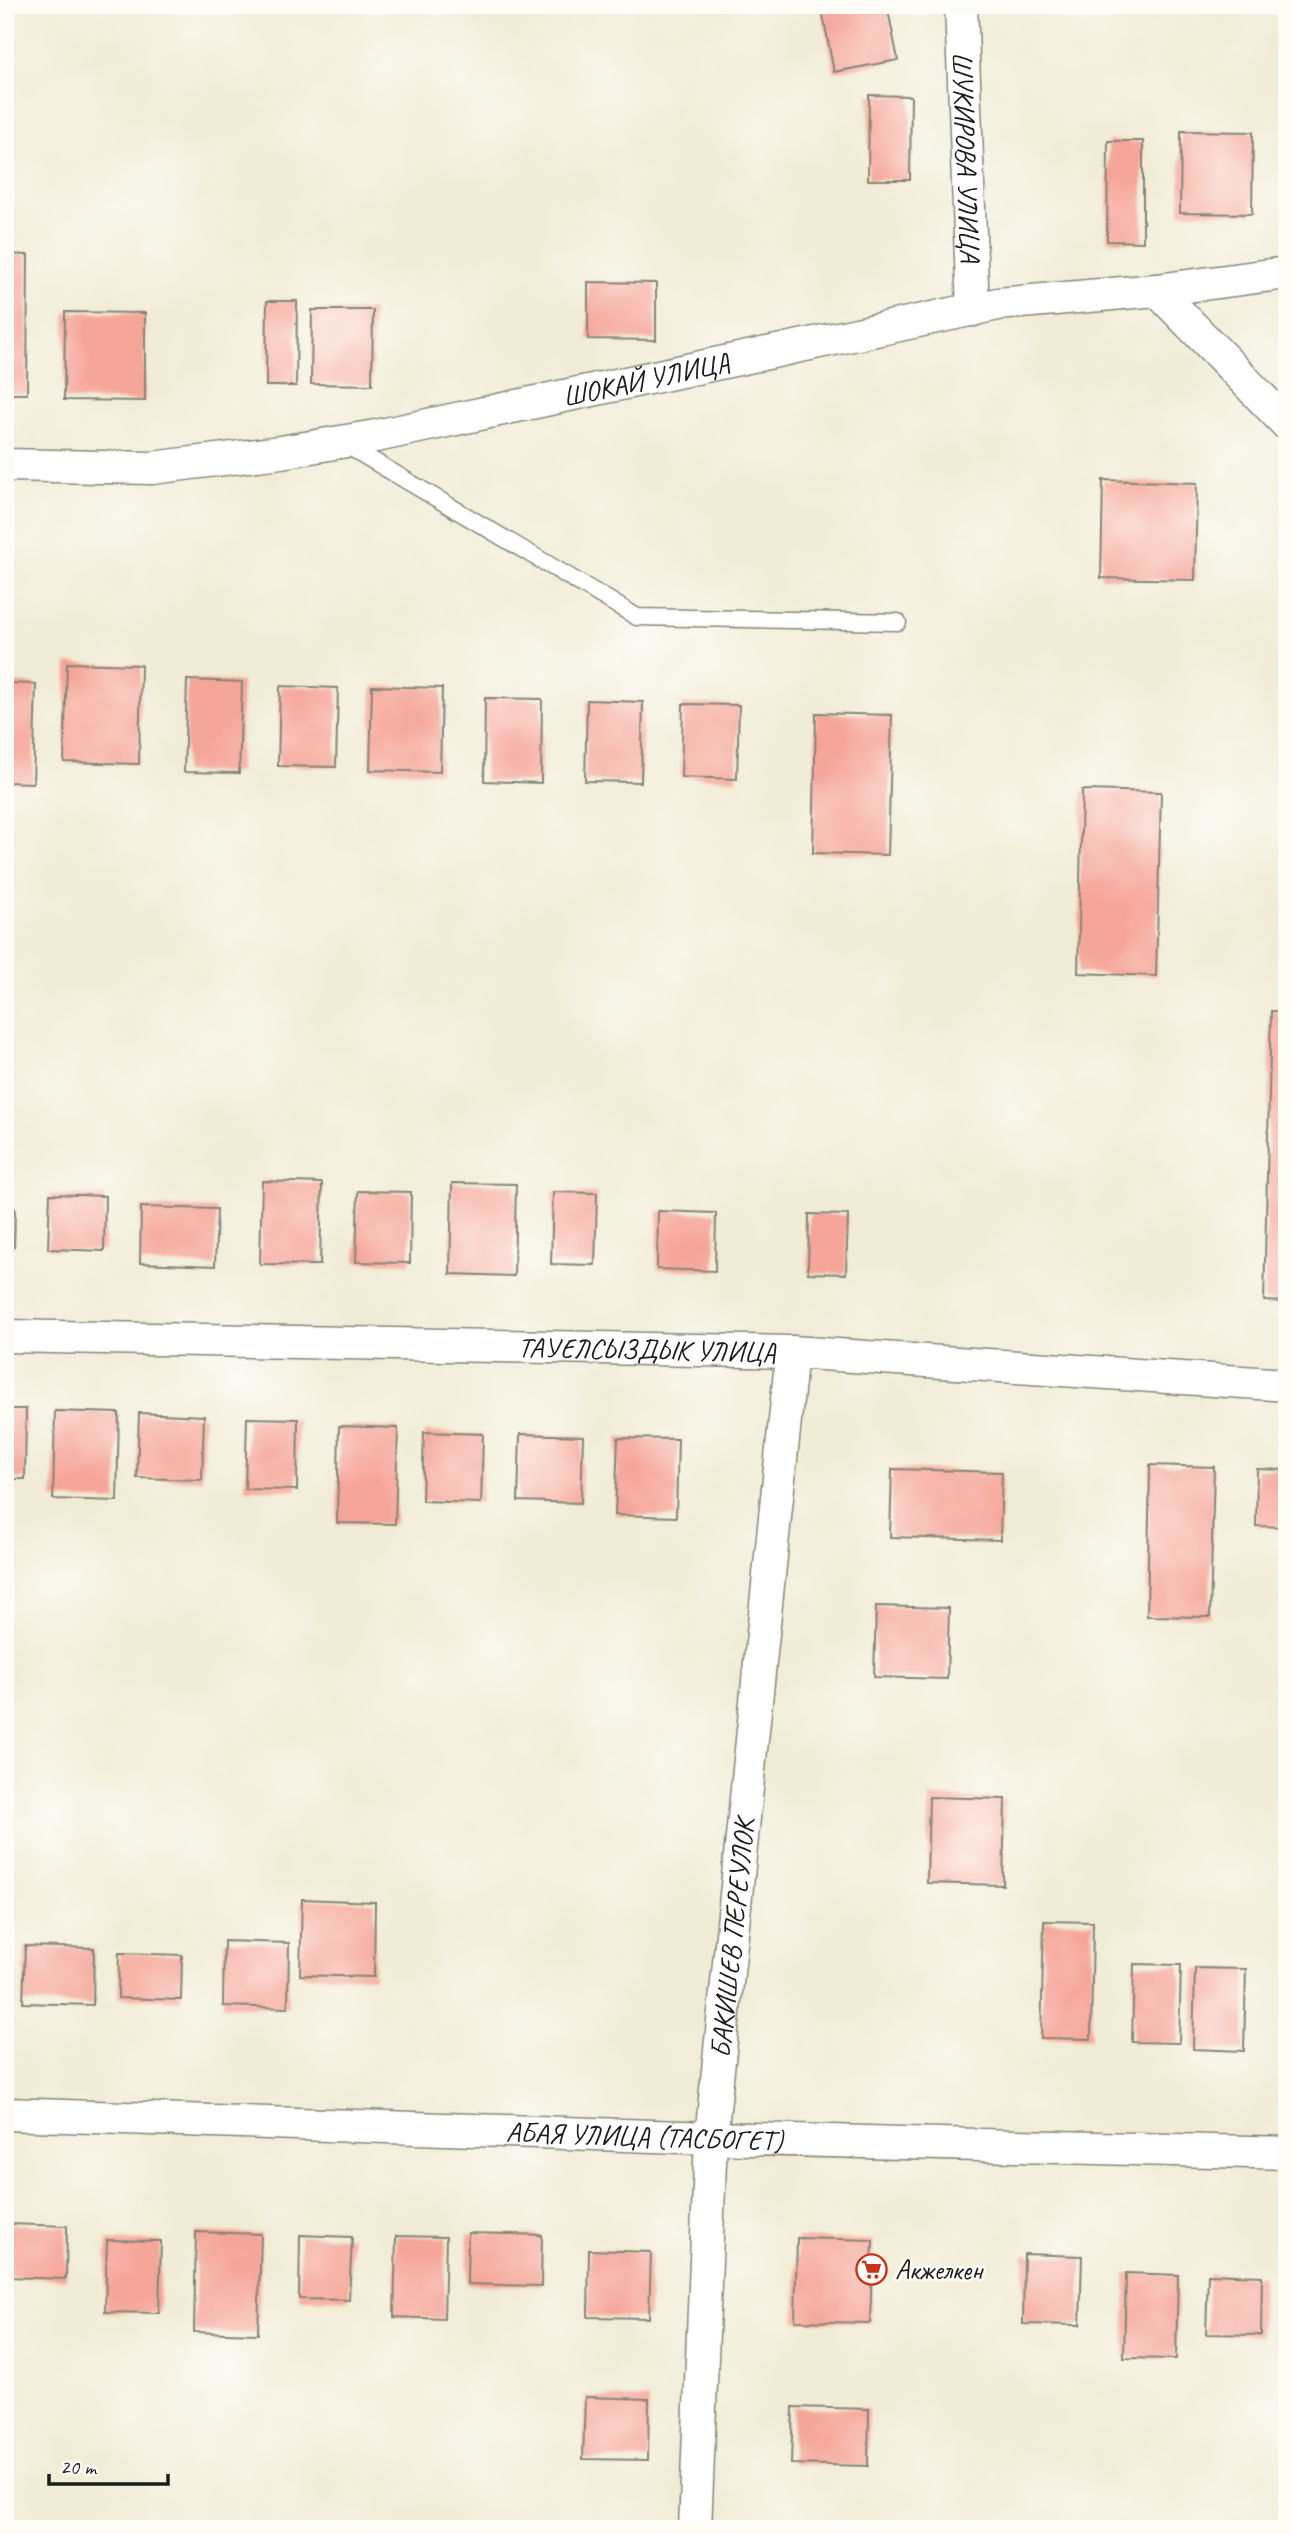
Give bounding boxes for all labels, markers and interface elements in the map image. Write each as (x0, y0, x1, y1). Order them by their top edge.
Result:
street label: ШУКИРОВА УЛИЦА (945, 51, 989, 265)
street label: ШОКАЙ УЛИЦА (559, 344, 733, 414)
street label: ТАУЕЛСЫЗДЫК УЛИЦА (518, 1329, 777, 1369)
street label: БАКИШЕВ ПЕРЕУЛОК (702, 1812, 762, 2059)
street label: АБАЯ УЛИЦА (ТАСБОГЕТ) (506, 2114, 785, 2157)
supermarket icon: Акжелкен (855, 2252, 889, 2286)
place label: Акжелкен (895, 2252, 984, 2287)
scale bar (49, 2443, 168, 2487)
text: 20 m (60, 2454, 98, 2480)

